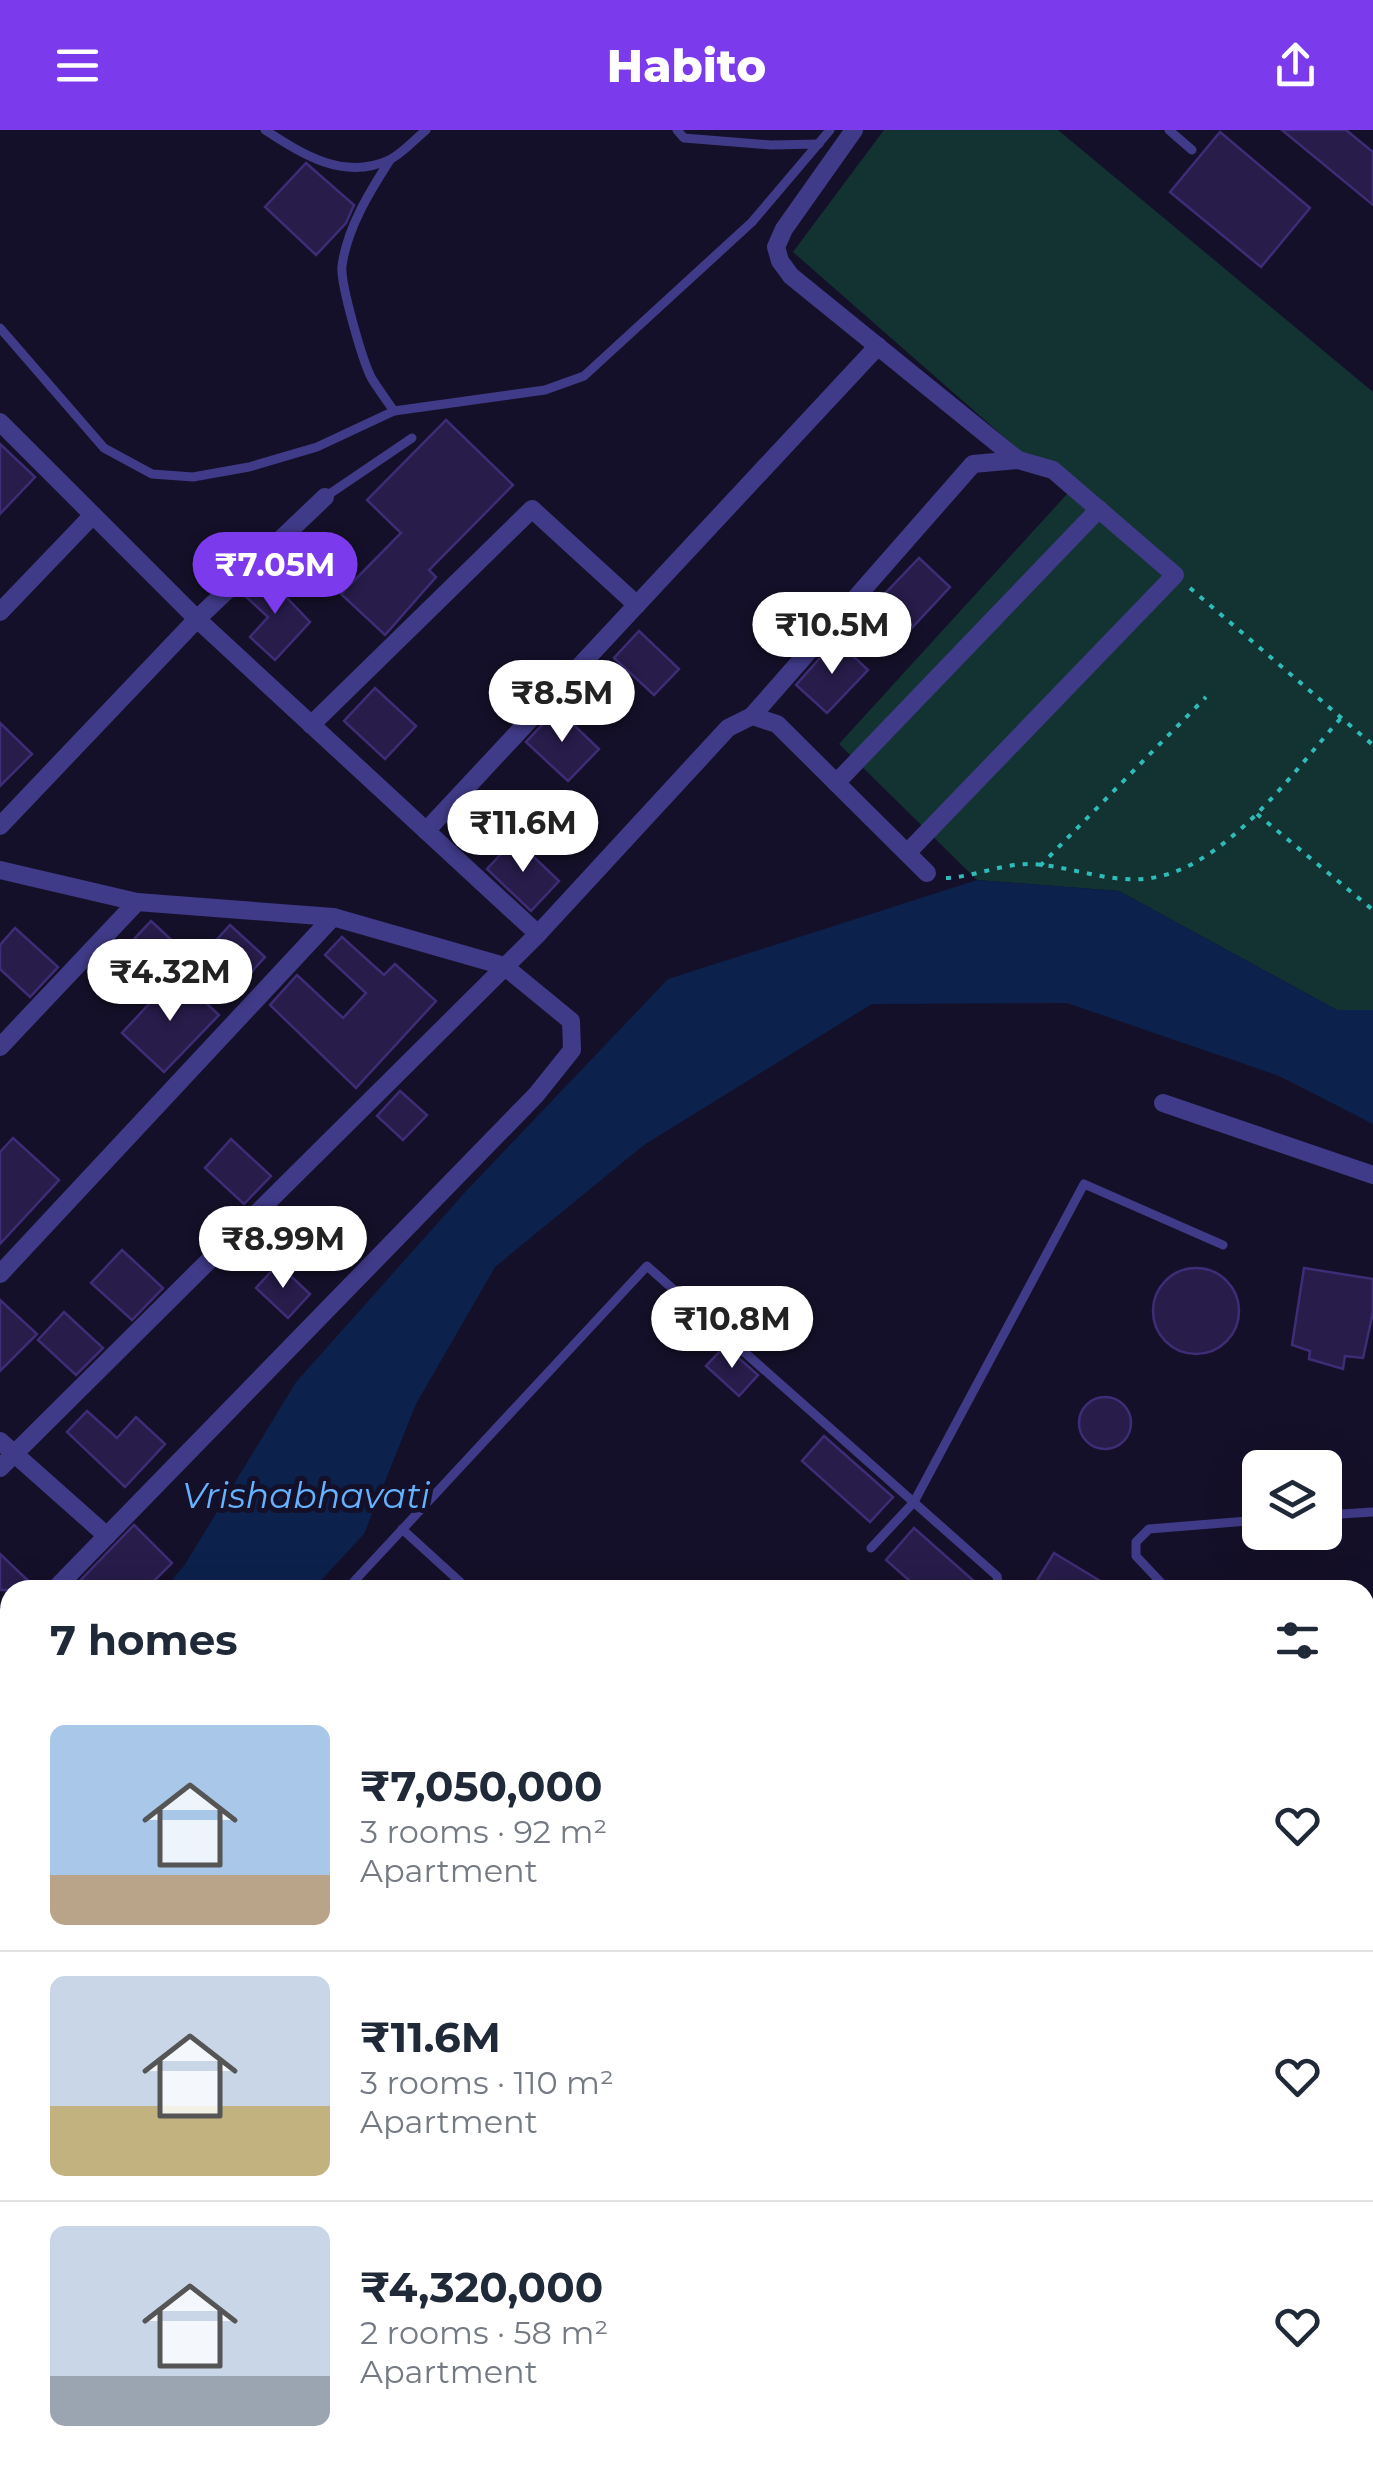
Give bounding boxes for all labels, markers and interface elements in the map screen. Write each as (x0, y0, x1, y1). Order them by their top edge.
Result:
icon: menu (50, 38, 105, 93)
text: Habito (607, 38, 766, 93)
icon: share (1268, 38, 1323, 93)
pin: ₹7.05M (194, 532, 356, 617)
text: ₹7.05M (215, 545, 335, 584)
pin: ₹10.5M (751, 592, 913, 677)
text: ₹10.5M (774, 605, 890, 644)
pin: ₹8.5M (492, 660, 632, 745)
text: ₹8.5M (511, 673, 613, 712)
pin: ₹11.6M (442, 790, 604, 875)
text: ₹11.6M (469, 803, 577, 842)
pin: ₹4.32M (89, 939, 251, 1024)
text: ₹4.32M (109, 952, 231, 991)
pin: ₹8.99M (202, 1206, 364, 1291)
text: ₹8.99M (221, 1219, 345, 1258)
pin: ₹10.8M (651, 1286, 813, 1371)
text: ₹10.8M (673, 1299, 791, 1338)
map controls (1242, 1450, 1342, 1550)
button: layers (1242, 1450, 1342, 1550)
water label: Vrishabhavati (182, 1474, 430, 1517)
icon: filters (1270, 1613, 1325, 1668)
text: 7 homes (50, 1614, 238, 1666)
text: ₹7,050,000 (360, 1760, 602, 1812)
icon: home (130, 1765, 250, 1885)
icon: heart (1270, 1798, 1325, 1853)
text: 3 rooms · 92 m² (360, 1812, 607, 1851)
text: Apartment (360, 1851, 538, 1890)
text: ₹11.6M (360, 2011, 501, 2063)
icon: home (130, 2016, 250, 2136)
icon: heart (1270, 2049, 1325, 2104)
text: 3 rooms · 110 m² (360, 2063, 614, 2102)
text: Apartment (360, 2102, 538, 2141)
text: ₹4,320,000 (360, 2261, 603, 2313)
icon: home (130, 2266, 250, 2386)
icon: heart (1270, 2299, 1325, 2354)
text: 2 rooms · 58 m² (360, 2313, 608, 2352)
text: Apartment (360, 2352, 538, 2391)

